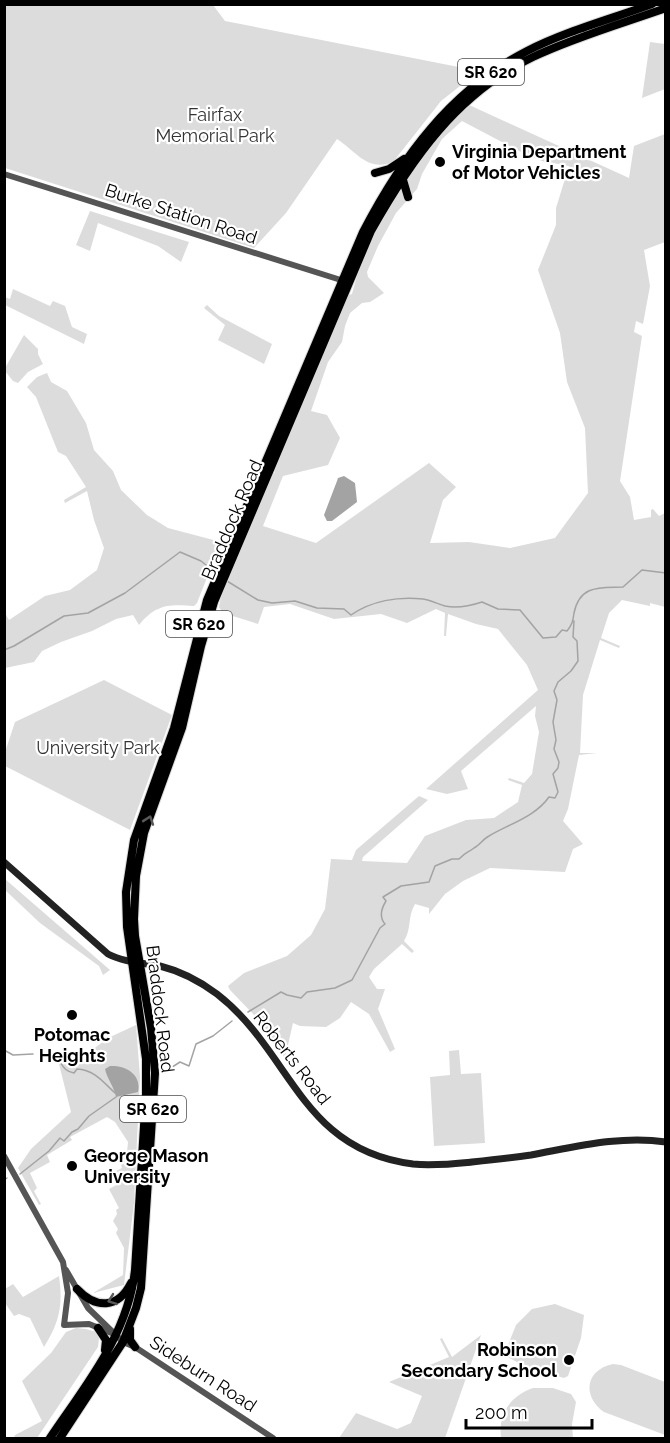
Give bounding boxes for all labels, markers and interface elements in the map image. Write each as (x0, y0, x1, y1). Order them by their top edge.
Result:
road number: SR 620 (458, 59, 524, 85)
park label: Fairfax Memorial Park (155, 104, 275, 146)
place label: Virginia Department of Motor Vehicles (452, 141, 626, 183)
marker: Virginia Department of Motor Vehicles (433, 155, 447, 169)
street label: Burke Station Road (102, 179, 260, 248)
street label: Braddock Road (197, 457, 266, 583)
road number: SR 620 (166, 611, 232, 637)
park label: University Park (36, 737, 160, 758)
one-way arrow (141, 815, 154, 825)
street label: Braddock Road (142, 944, 179, 1074)
street label: Roberts Road (249, 1007, 335, 1109)
marker: Potomac Heights (65, 1008, 79, 1022)
place label: Potomac Heights (34, 1024, 110, 1066)
road number: SR 620 (120, 1096, 186, 1122)
place label: George Mason University (84, 1145, 209, 1187)
marker: George Mason University (65, 1159, 79, 1173)
one-way arrow (108, 1293, 118, 1306)
street label: Sideburn Road (146, 1331, 261, 1416)
place label: Robinson Secondary School (401, 1339, 557, 1381)
marker: Robinson Secondary School (562, 1353, 576, 1367)
scale bar (466, 1392, 592, 1430)
text: 200 m (475, 1402, 528, 1423)

